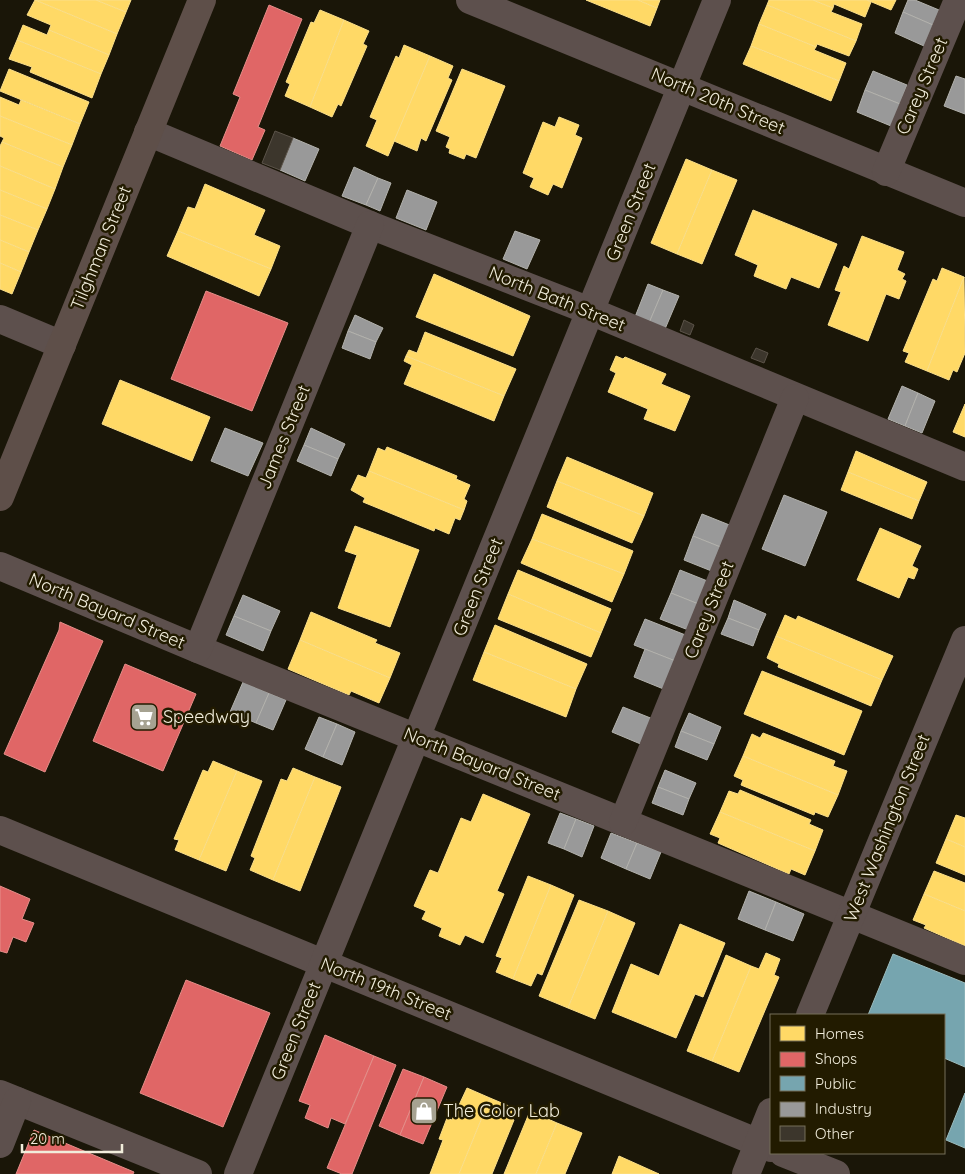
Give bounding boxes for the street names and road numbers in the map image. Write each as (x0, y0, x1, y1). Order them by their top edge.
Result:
street label: Carey Street (891, 34, 952, 138)
street label: North 20th Street (648, 62, 789, 139)
street label: Green Street (600, 159, 661, 264)
street label: Tilghman Street (65, 182, 136, 313)
street label: North Bath Street (486, 261, 629, 336)
street label: James Street (252, 381, 315, 492)
street label: Green Street (447, 534, 508, 639)
street label: Carey Street (678, 557, 739, 662)
street label: North Bayard Street (26, 567, 189, 654)
street label: North Bayard Street (400, 722, 564, 806)
street label: West Washington Street (838, 731, 935, 925)
street label: North 19th Street (317, 952, 455, 1025)
street label: Green Street (265, 978, 326, 1083)

